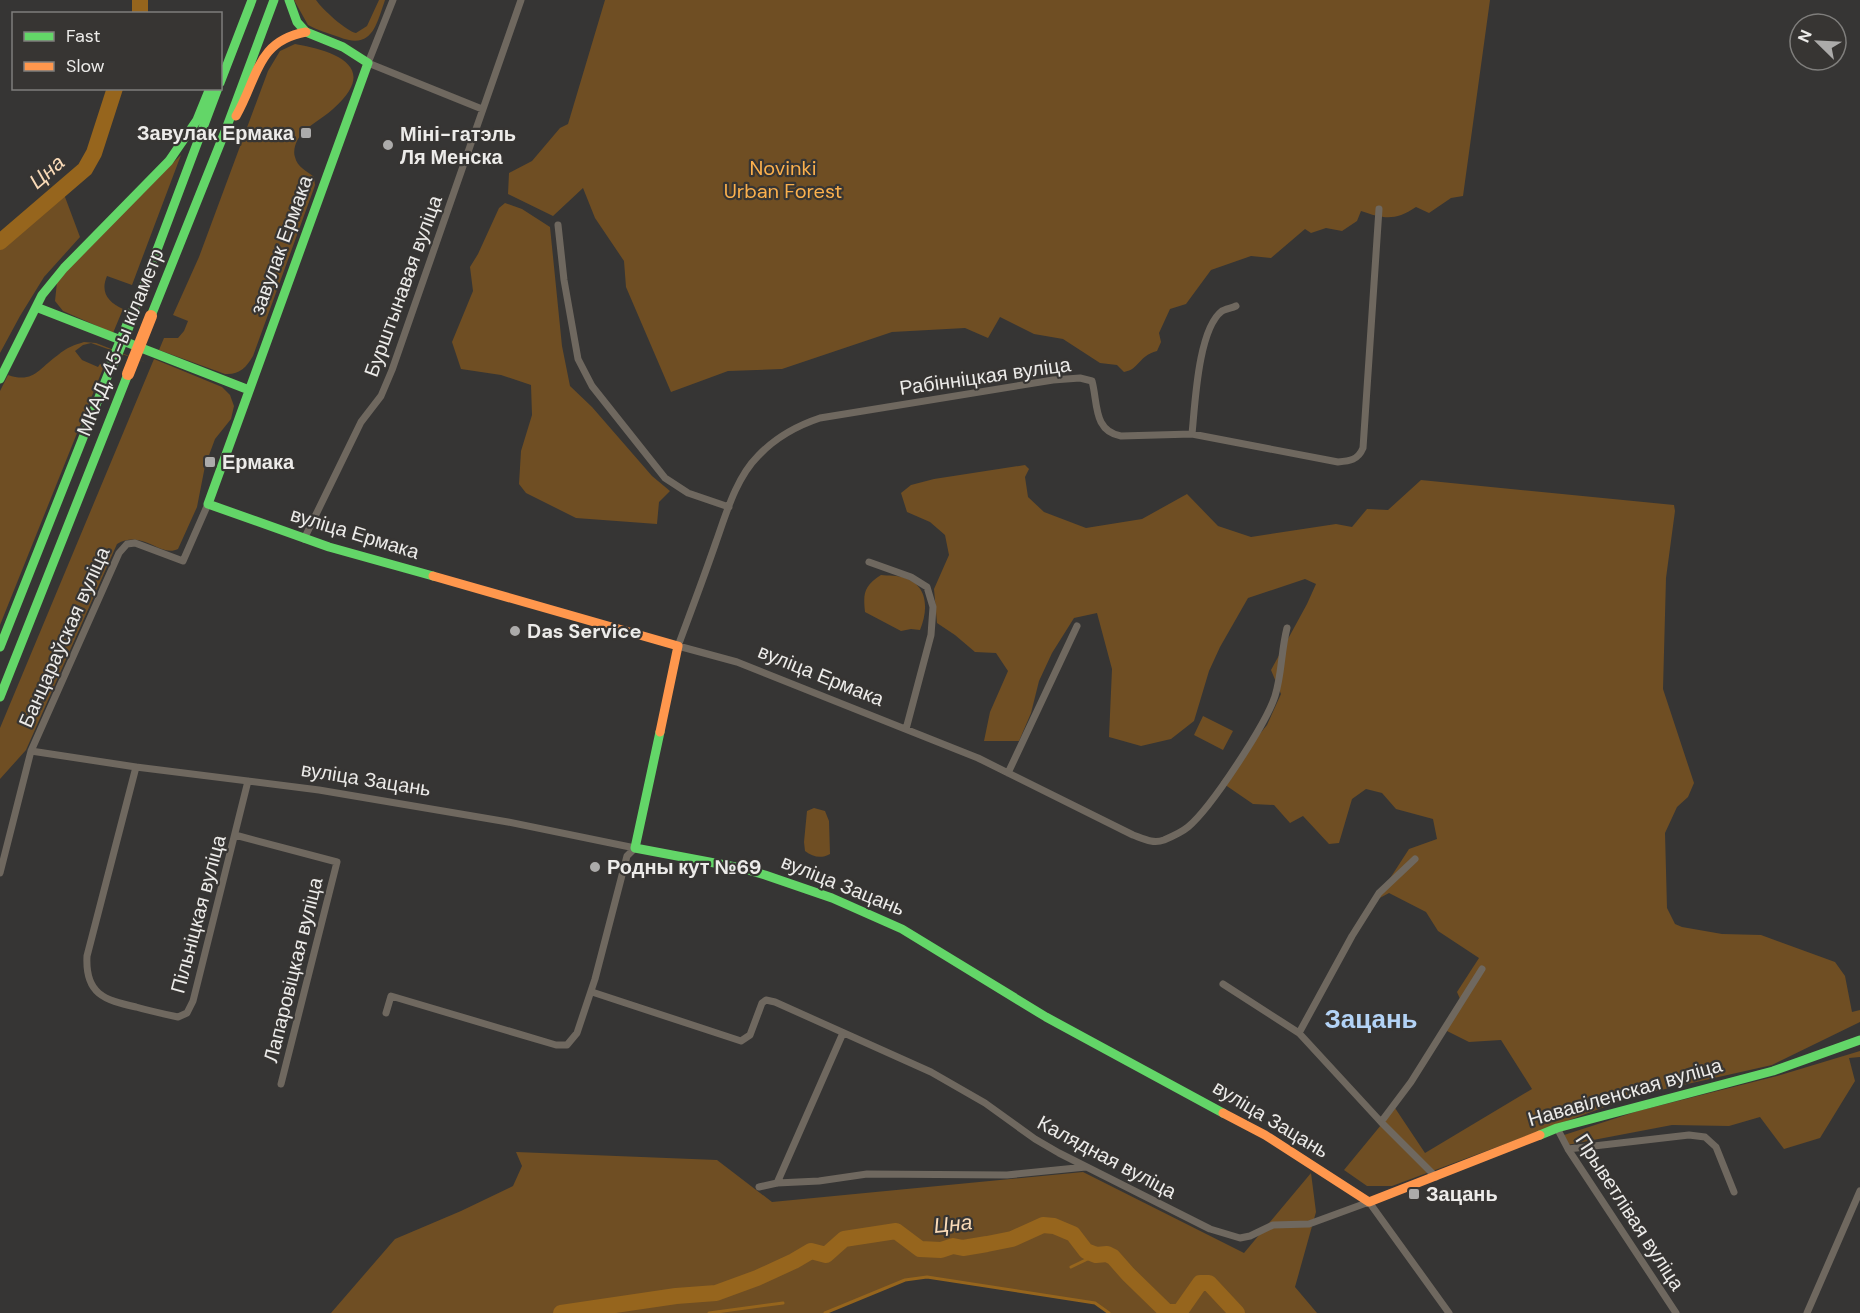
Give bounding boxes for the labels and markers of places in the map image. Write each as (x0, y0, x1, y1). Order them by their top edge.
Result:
place label: Завулак Ермака (137, 120, 295, 146)
place label: Міні-гатэль Ля Менска (400, 121, 516, 170)
marker: Завулак Ермака (299, 126, 313, 140)
marker: Міні-гатэль Ля Менска (381, 138, 395, 152)
place label: Ермака (222, 449, 295, 475)
marker: Ермака (203, 455, 217, 469)
place label: Das Service (527, 618, 641, 644)
marker: Das Service (508, 624, 522, 638)
place label: Родны кут №69 (607, 854, 762, 880)
marker: Родны кут №69 (588, 860, 602, 874)
place label: Зацань (1426, 1181, 1498, 1207)
marker: Зацань (1407, 1187, 1421, 1201)

